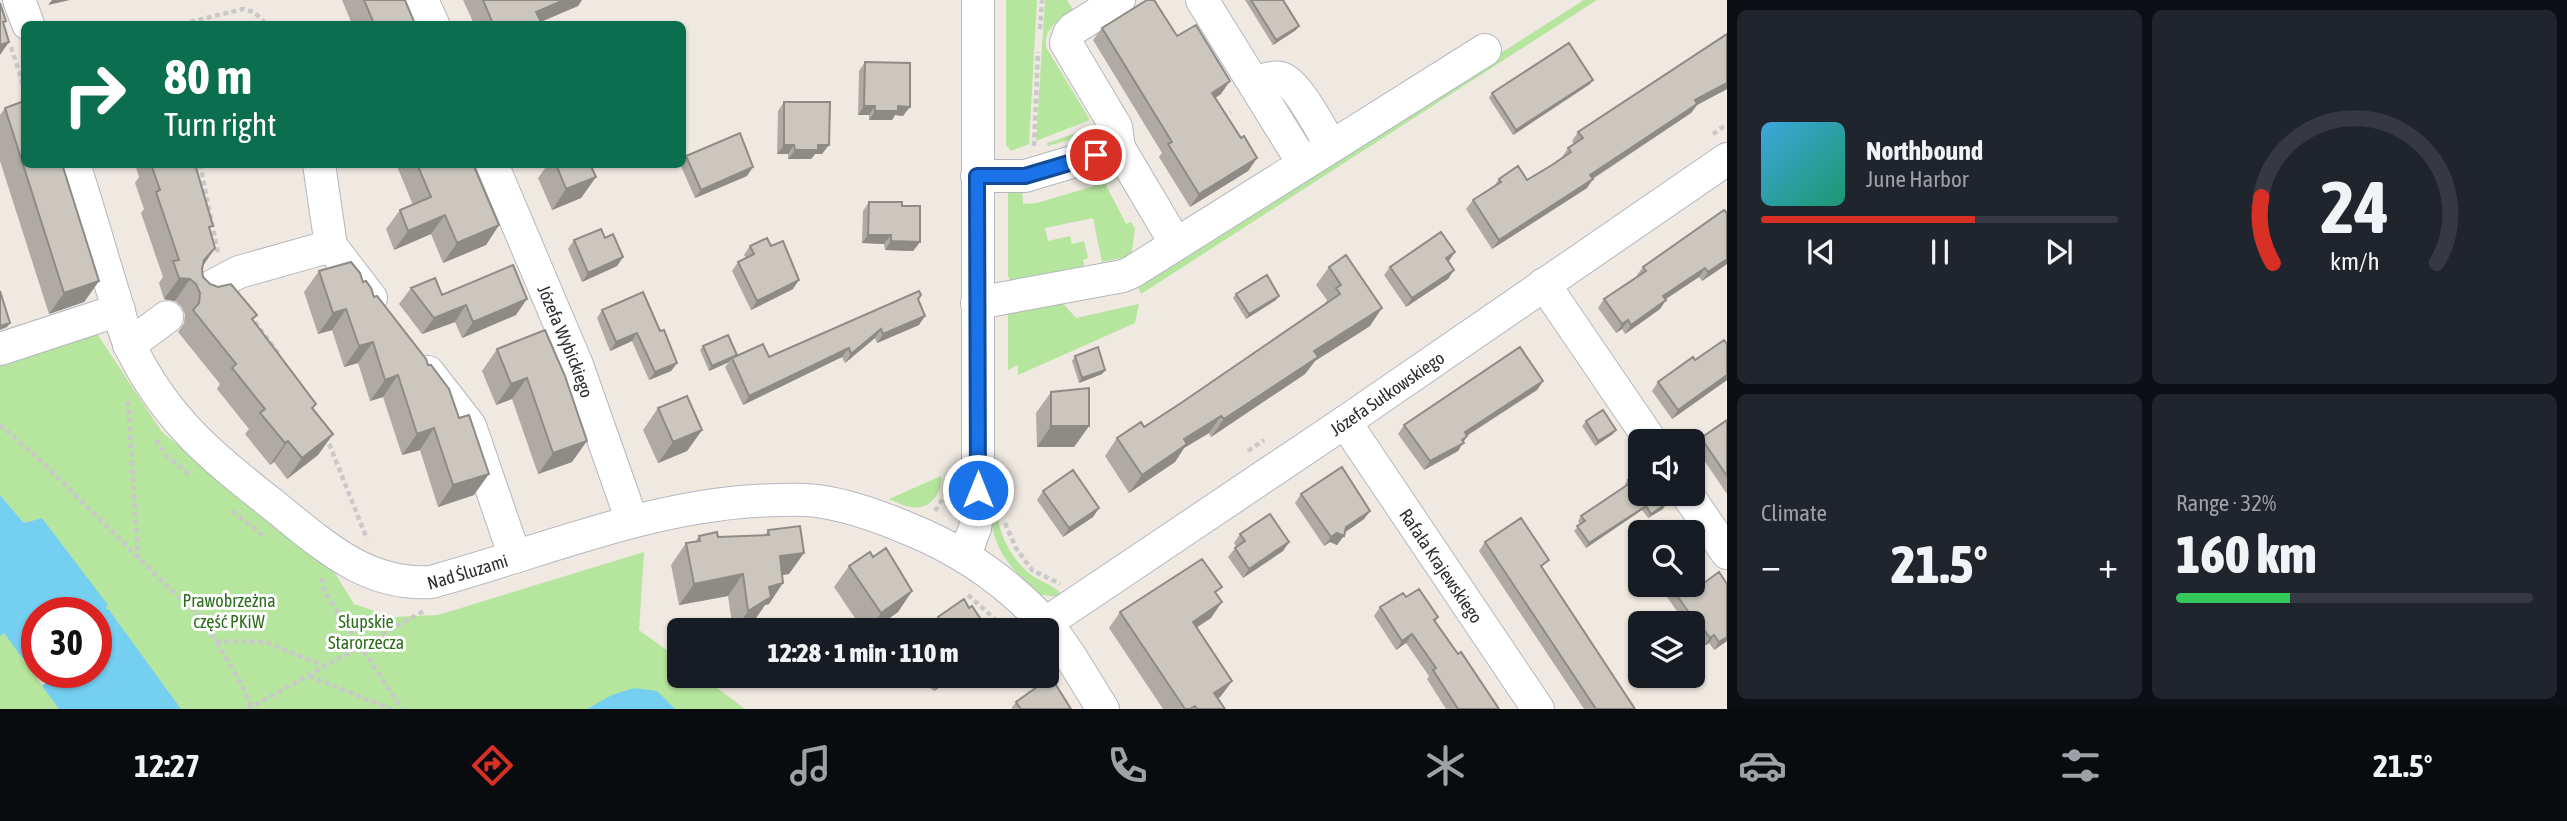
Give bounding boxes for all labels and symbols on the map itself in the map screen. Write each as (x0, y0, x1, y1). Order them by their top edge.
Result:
pin (1066, 125, 1126, 185)
street label: Józefa Wybickiego (534, 282, 598, 400)
street label: Józefa Sułkowskiego (1326, 347, 1448, 440)
position arrow (941, 453, 1015, 527)
street label: Rafała Krajewskiego (1396, 504, 1487, 627)
street label: Nad Śluzami (425, 549, 510, 593)
park label: Prawobrzeżna część PKiW (182, 590, 276, 632)
speed limit sign: 30 (21, 597, 112, 688)
park label: Słupskie Starorzecza (328, 611, 404, 653)

